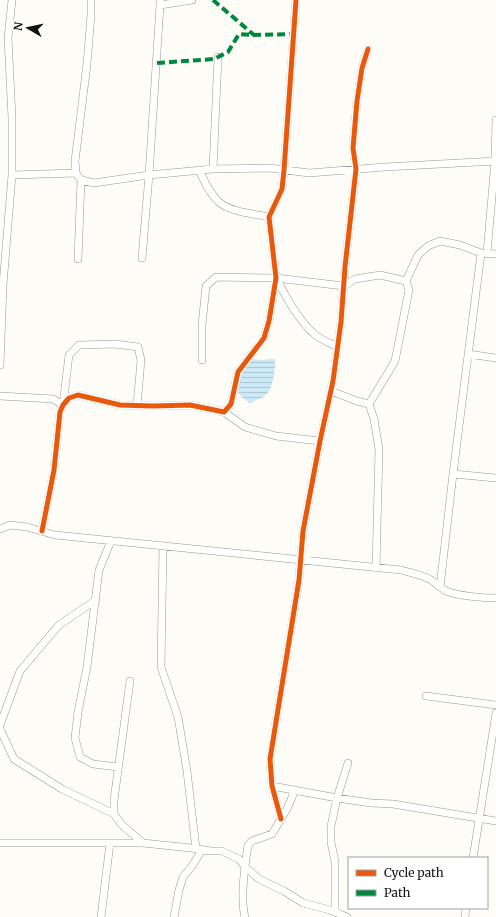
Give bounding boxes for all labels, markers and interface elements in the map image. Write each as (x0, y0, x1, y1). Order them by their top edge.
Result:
north arrow (8, 8, 48, 48)
text: N (11, 21, 26, 32)
legend (348, 857, 488, 909)
text: Cycle path (384, 865, 444, 880)
text: Path (384, 885, 410, 900)

